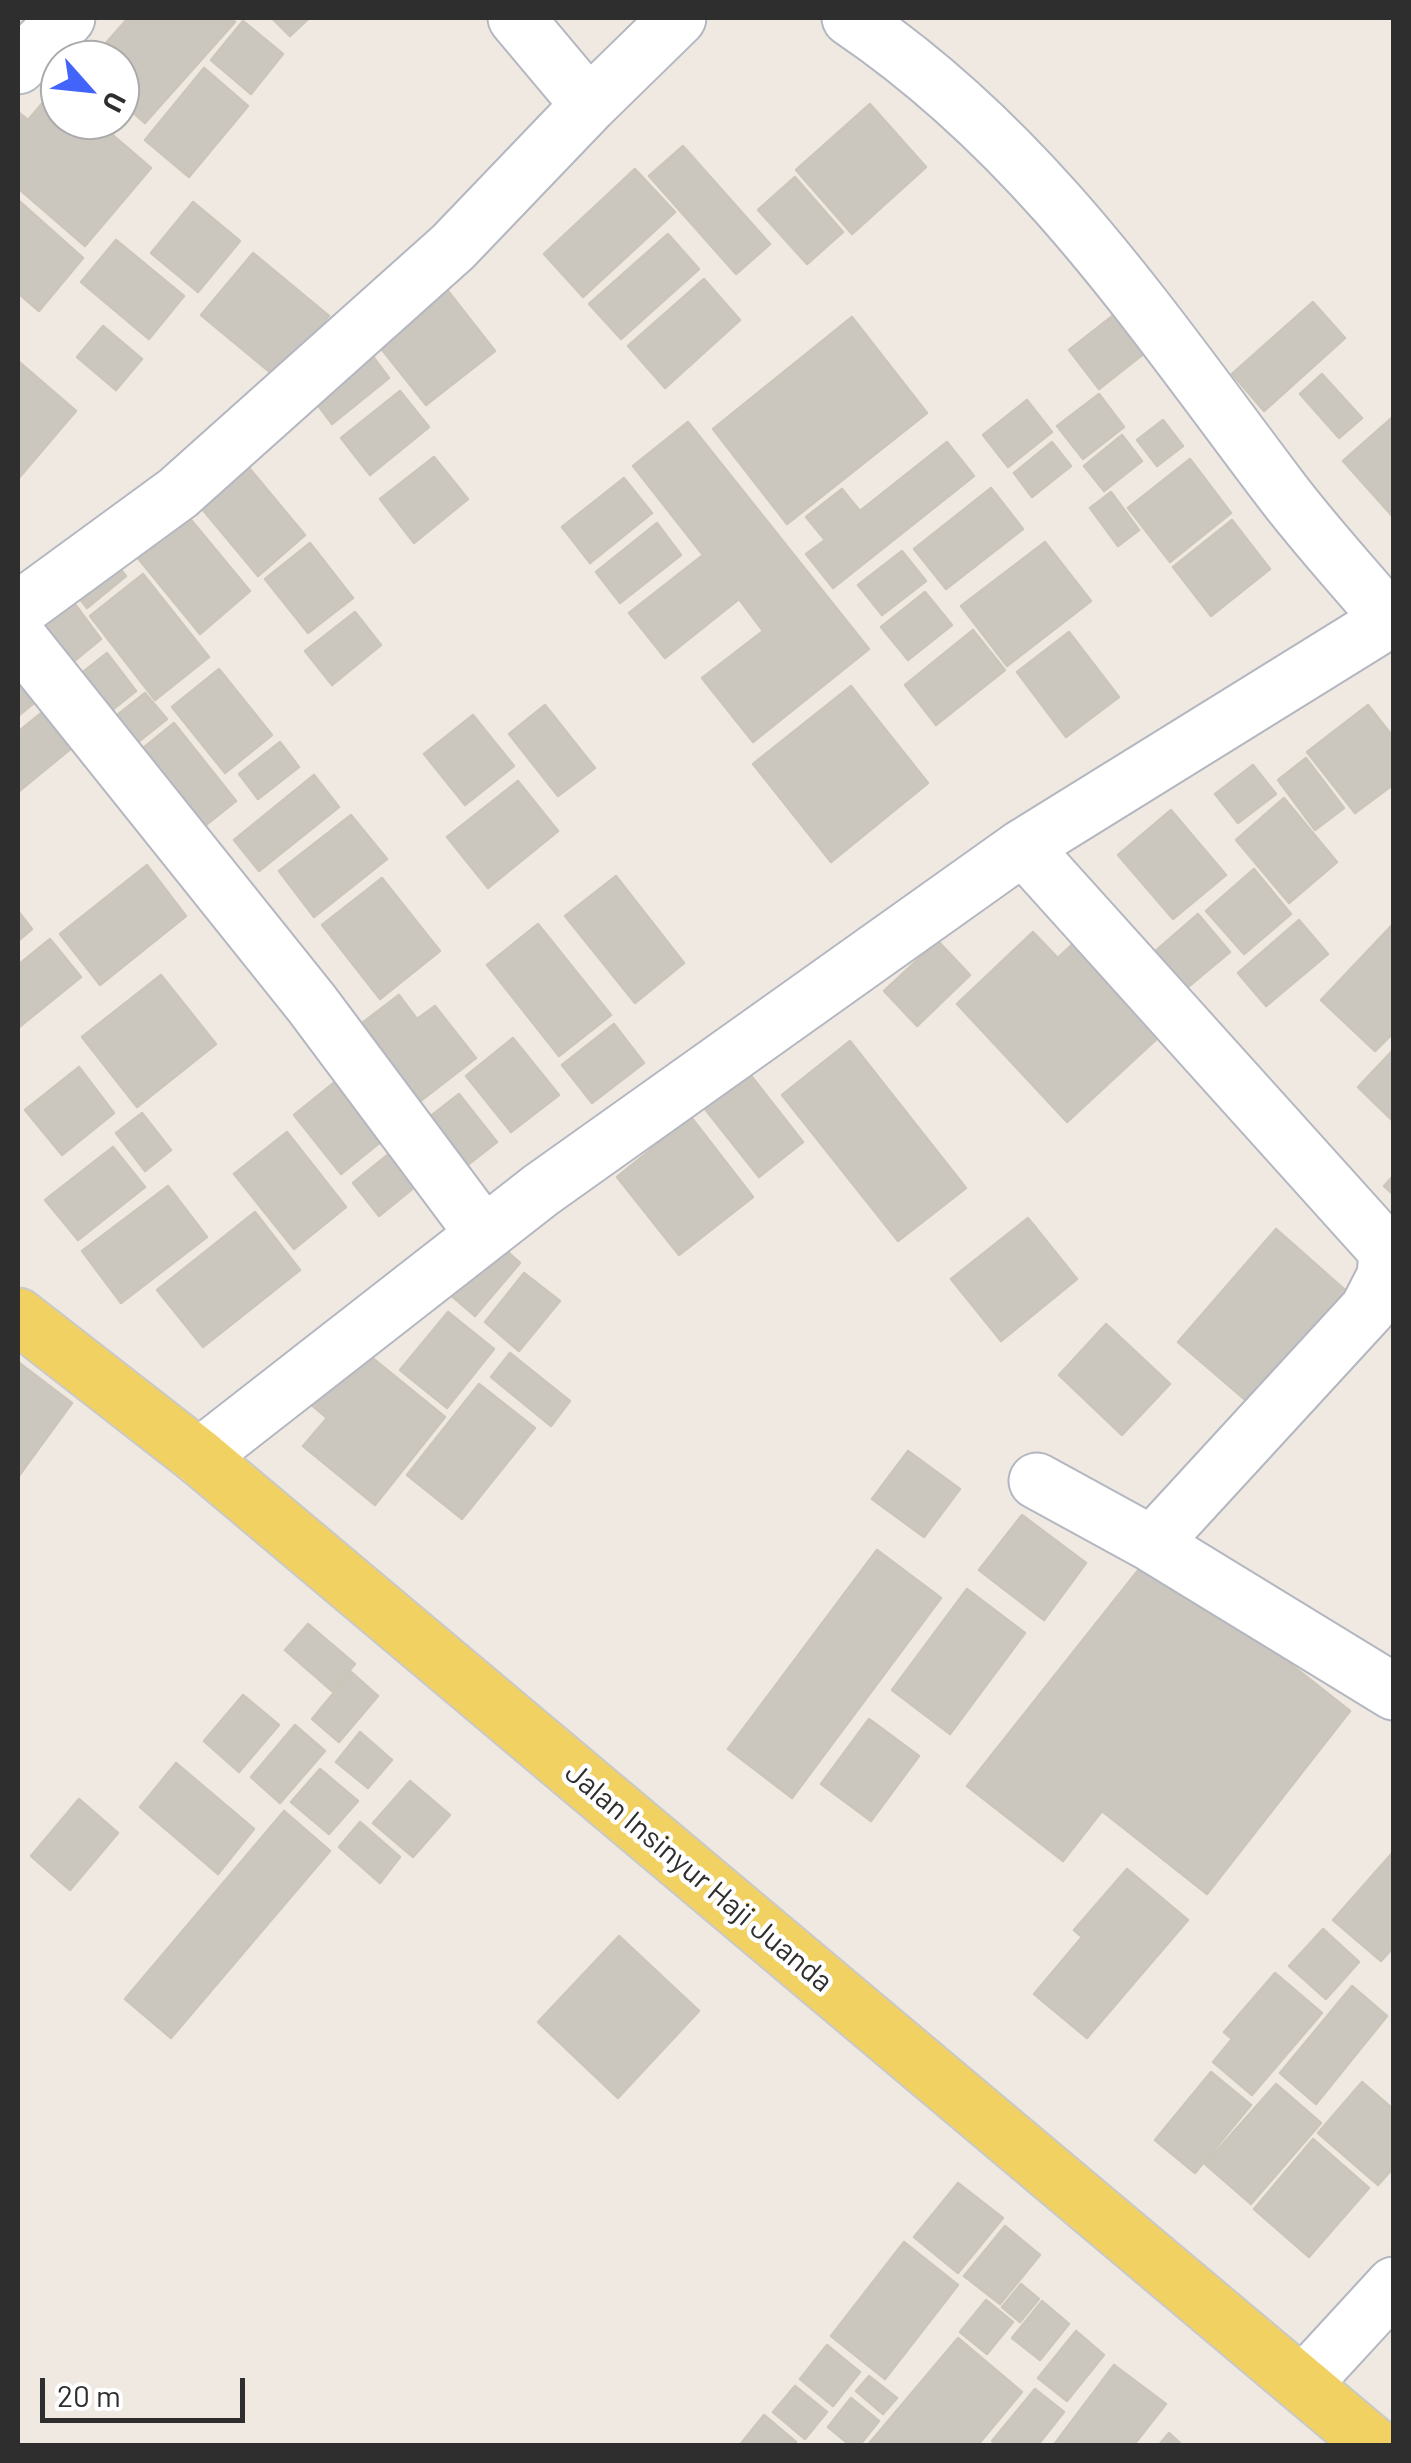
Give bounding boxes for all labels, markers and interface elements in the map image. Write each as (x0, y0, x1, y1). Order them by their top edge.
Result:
north arrow (40, 40, 140, 140)
text: U (96, 87, 134, 118)
street label: Jalan Insinyur Haji Juanda (558, 1755, 840, 1999)
scale bar (45, 2358, 250, 2420)
text: 20 m (57, 2377, 121, 2413)

